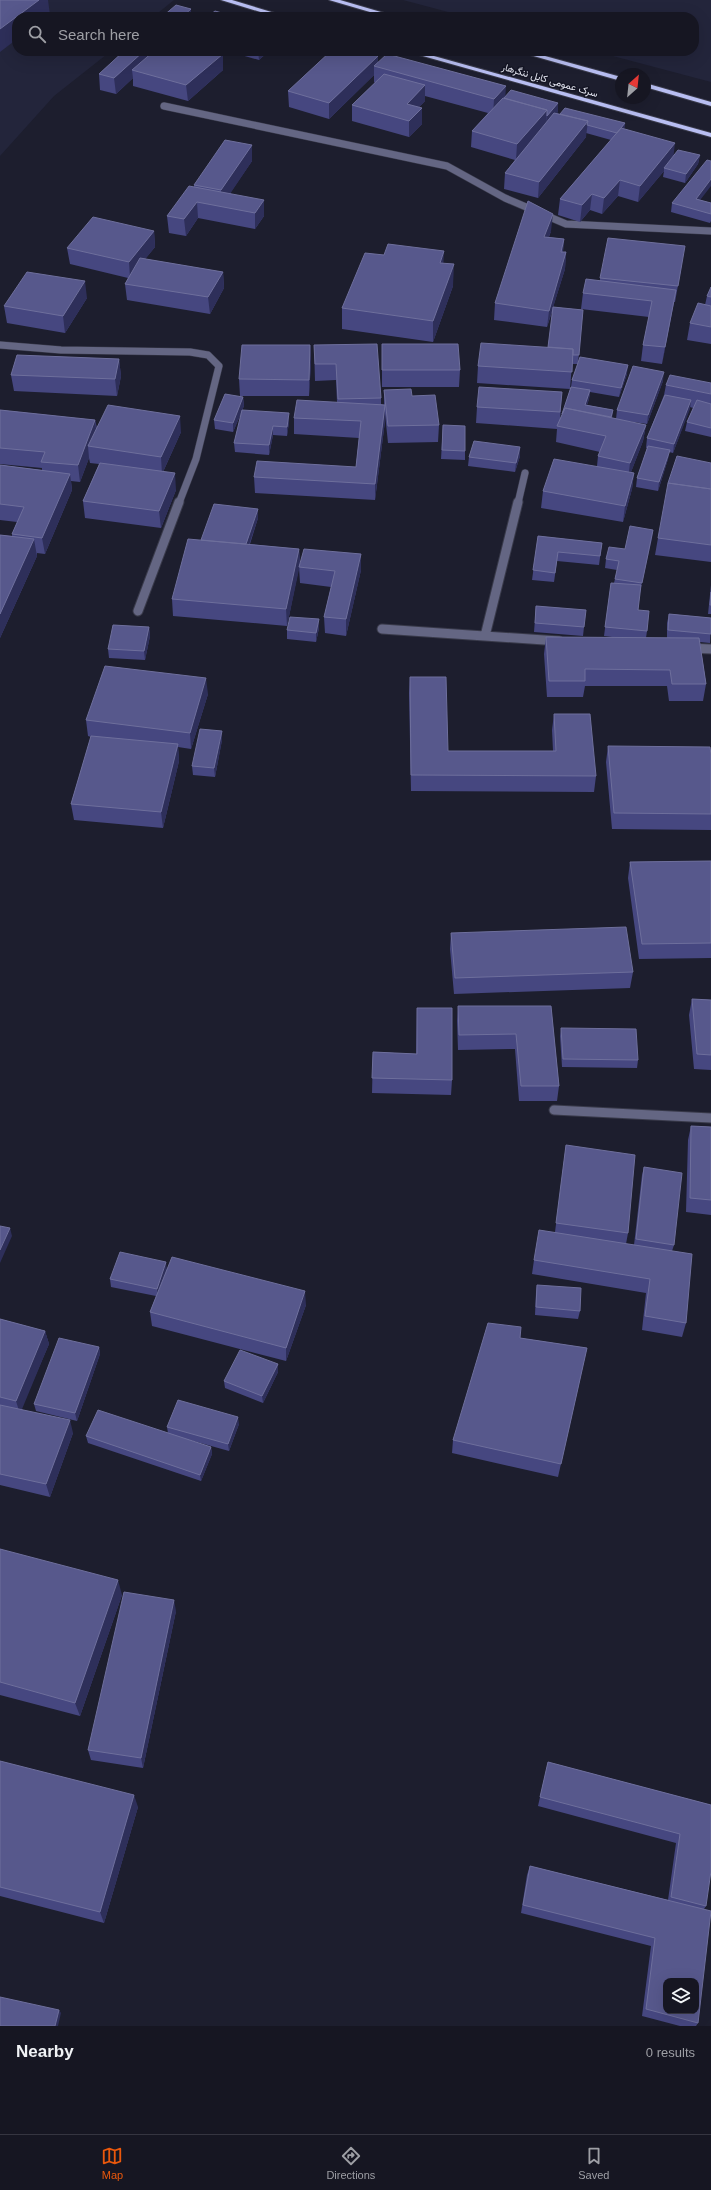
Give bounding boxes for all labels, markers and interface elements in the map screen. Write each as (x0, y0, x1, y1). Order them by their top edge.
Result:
search box (12, 12, 699, 56)
icon: search (26, 23, 48, 45)
text: Search here (58, 26, 140, 43)
street label: سرک عمومی کابل ننگرهار (499, 61, 599, 100)
north arrow (615, 68, 651, 104)
map controls (663, 1978, 699, 2014)
button: layers (663, 1978, 699, 2014)
text: Nearby (16, 2042, 74, 2061)
text: 0 results (646, 2045, 695, 2060)
tab: Map (101, 2145, 123, 2181)
tab: Directions (326, 2145, 375, 2181)
tab: Saved (578, 2145, 609, 2181)

